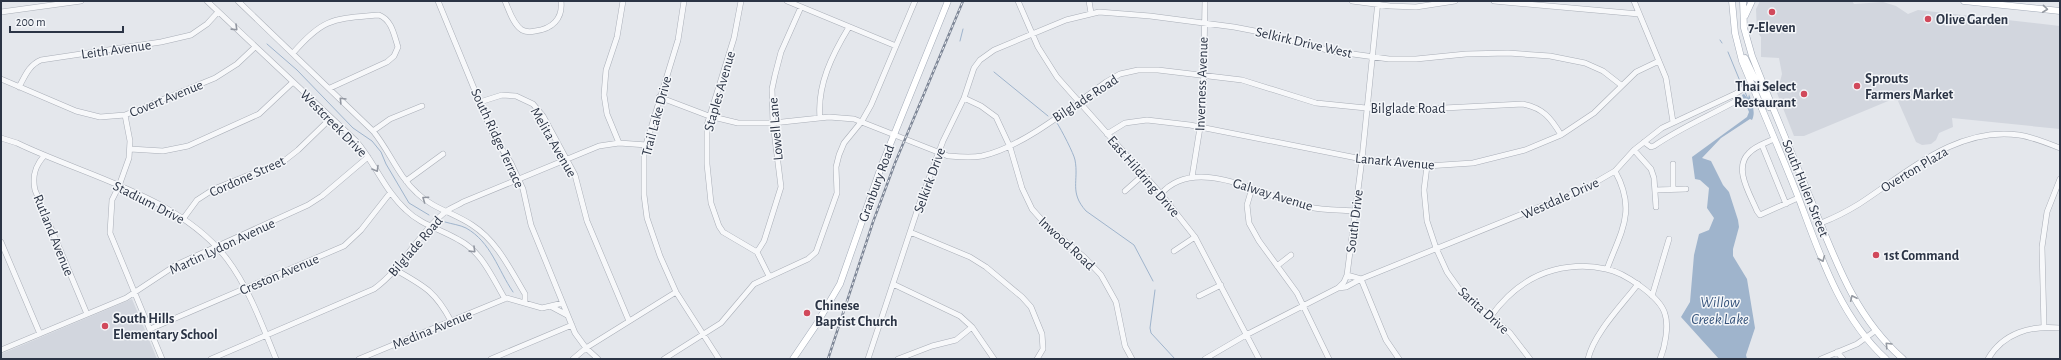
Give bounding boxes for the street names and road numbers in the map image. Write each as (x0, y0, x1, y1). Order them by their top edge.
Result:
street label: Selkirk Drive West (1254, 25, 1354, 61)
street label: Inverness Avenue (1193, 37, 1211, 131)
street label: Leith Avenue (80, 38, 152, 62)
street label: Staples Avenue (702, 50, 738, 133)
street label: Bilglade Road (1050, 73, 1121, 125)
street label: Trail Lake Drive (640, 75, 674, 158)
street label: Covert Avenue (128, 78, 205, 120)
street label: South Ridge Terrace (468, 87, 526, 190)
street label: Westcreek Drive (297, 88, 369, 160)
street label: Lowell Lane (766, 97, 786, 161)
street label: Bilglade Road (1371, 102, 1445, 116)
street label: Melita Avenue (528, 105, 579, 180)
street label: East Hildring Drive (1105, 134, 1182, 220)
street label: South Hulen Street (1779, 138, 1831, 239)
street label: Granbury Road (856, 143, 897, 224)
street label: Overton Plaza (1879, 144, 1951, 195)
street label: Selkirk Drive (912, 146, 948, 215)
street label: Lanark Avenue (1355, 152, 1435, 172)
street label: Cordone Street (207, 154, 288, 200)
street label: Galway Avenue (1231, 176, 1314, 214)
street label: Westdale Drive (1520, 176, 1601, 222)
street label: Stadium Drive (111, 179, 186, 227)
street label: South Drive (1344, 189, 1366, 254)
street label: Rutland Avenue (30, 193, 76, 278)
street label: Bilglade Road (386, 214, 446, 280)
street label: Inwood Road (1036, 214, 1097, 273)
street label: Martin Lydon Avenue (167, 216, 277, 277)
street label: Creston Avenue (238, 252, 321, 298)
street label: Sarita Drive (1455, 284, 1511, 337)
street label: Medina Avenue (390, 308, 474, 352)

